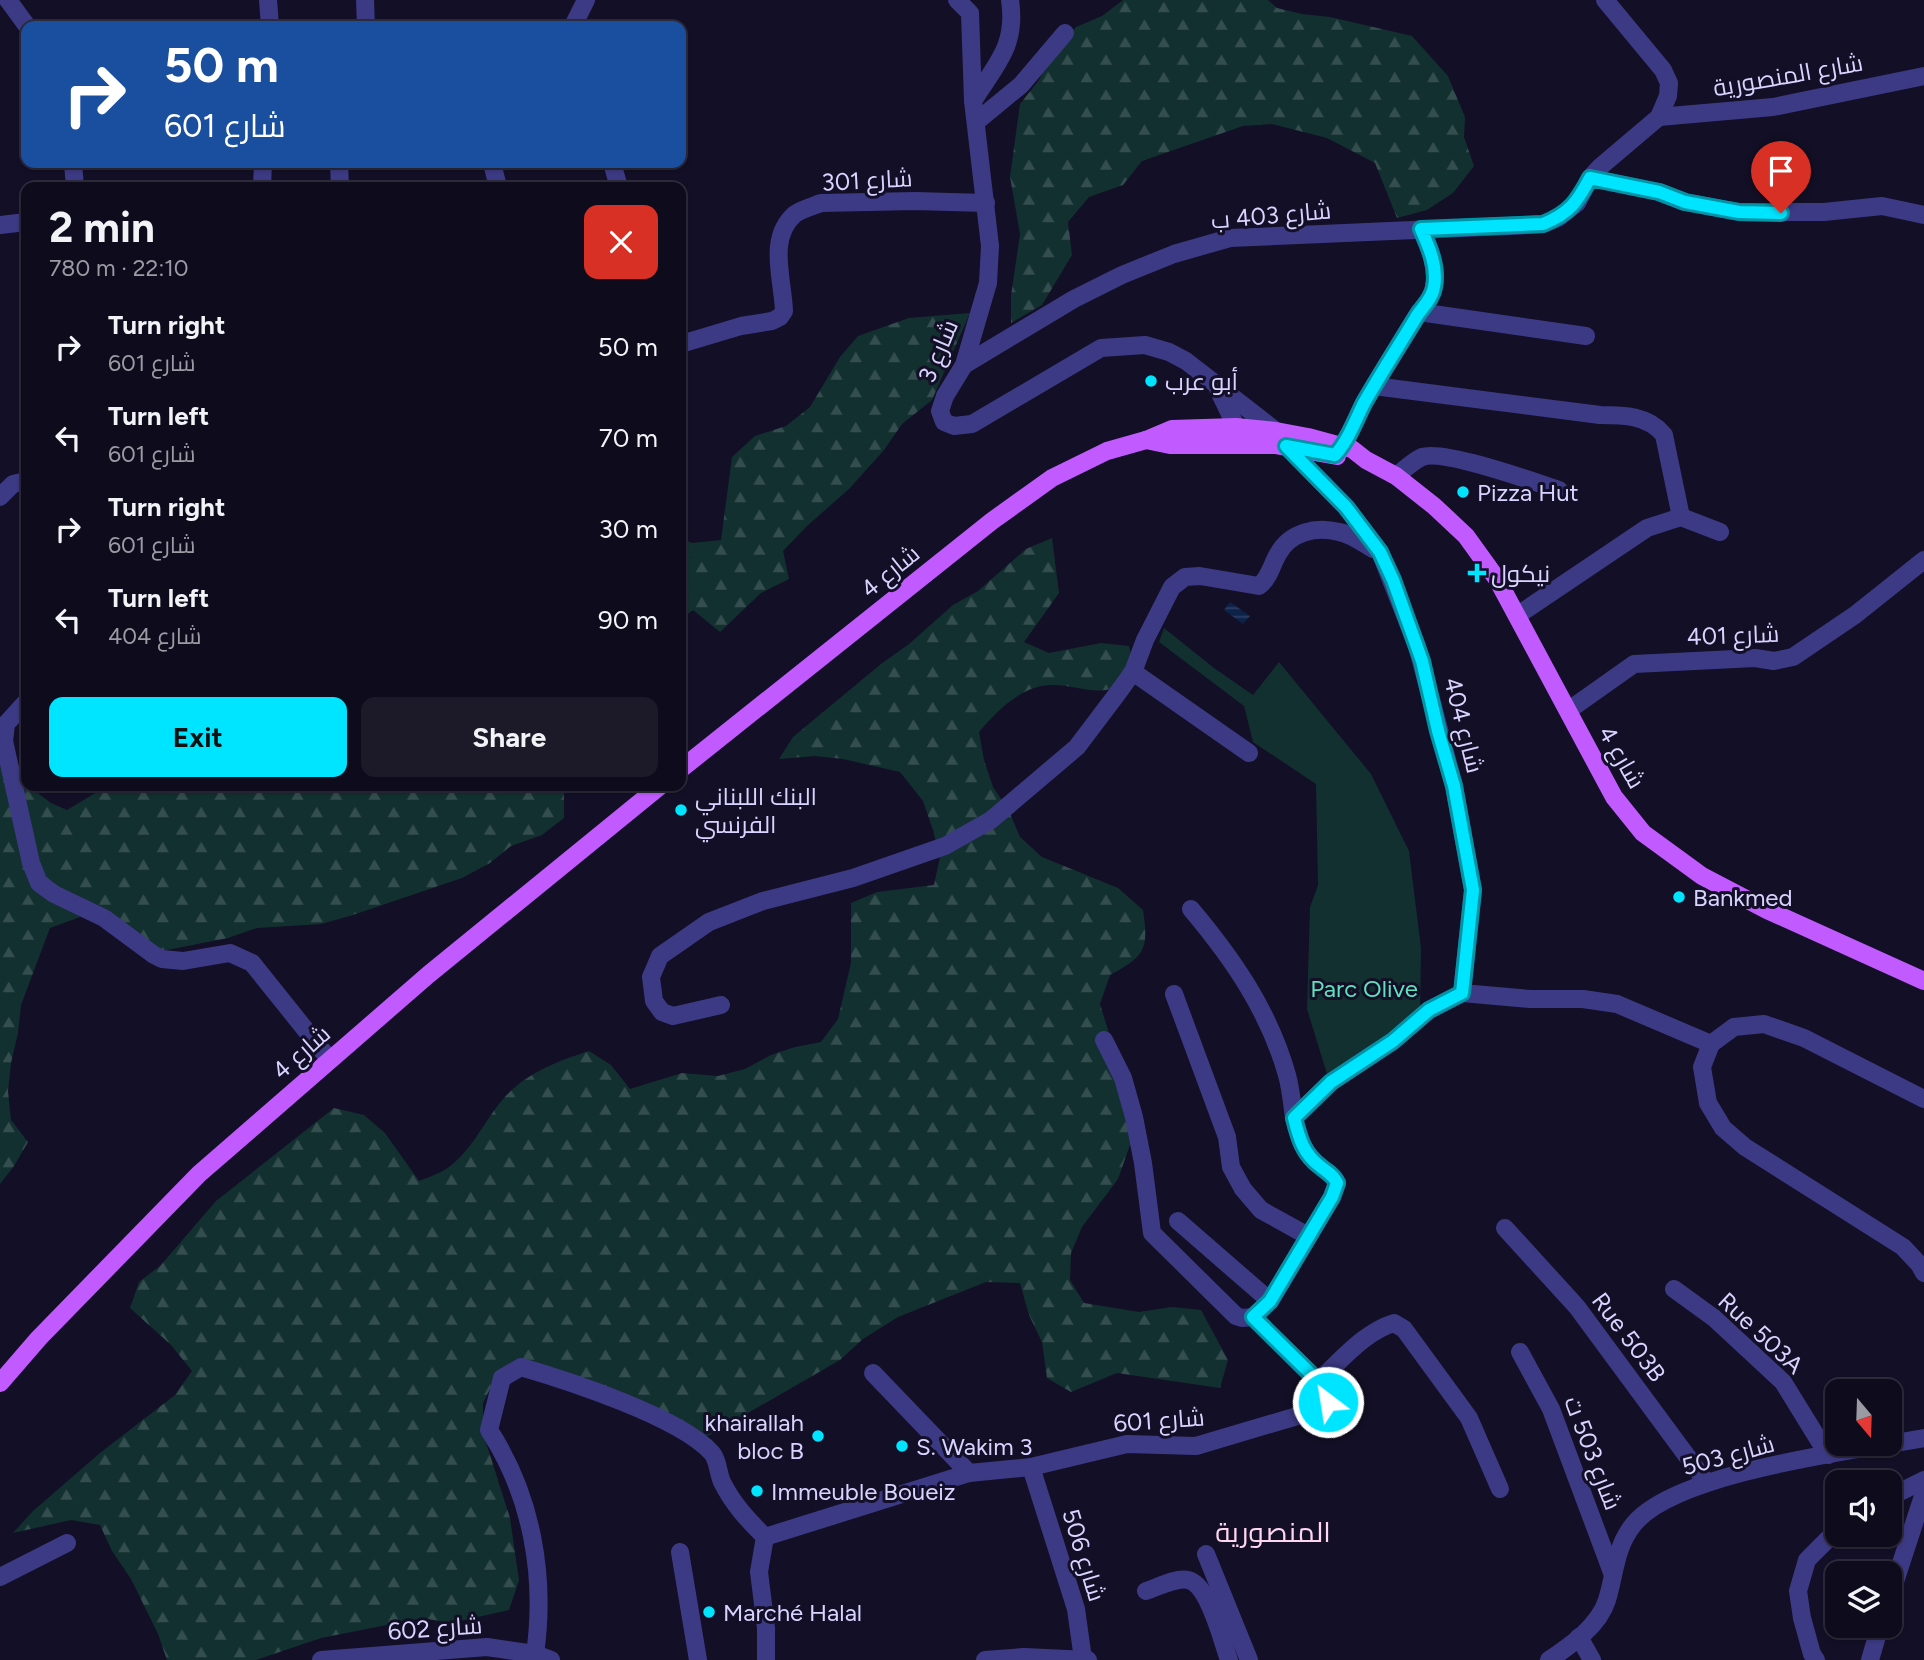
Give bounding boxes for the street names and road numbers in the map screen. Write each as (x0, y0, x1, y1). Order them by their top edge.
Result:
street label: شارع المنصورية (1711, 48, 1866, 104)
street label: شارع 301 (821, 163, 913, 199)
street label: شارع 403 ب (1210, 195, 1333, 237)
street label: شارع 3 (912, 315, 966, 388)
street label: شارع 4 (855, 539, 927, 605)
street label: شارع 401 (1686, 619, 1780, 653)
street label: شارع 404 (1436, 674, 1490, 776)
street label: شارع 4 (1591, 721, 1651, 794)
street label: شارع 4 (266, 1019, 337, 1087)
street label: Rue 503A (1712, 1286, 1810, 1380)
street label: Rue 503B (1586, 1287, 1672, 1387)
street label: شارع 503 ت (1556, 1392, 1628, 1515)
street label: شارع 601 (1112, 1402, 1206, 1440)
street label: شارع 503 (1679, 1429, 1778, 1483)
street label: شارع 506 (1054, 1505, 1112, 1605)
street label: شارع 602 (387, 1610, 483, 1648)

